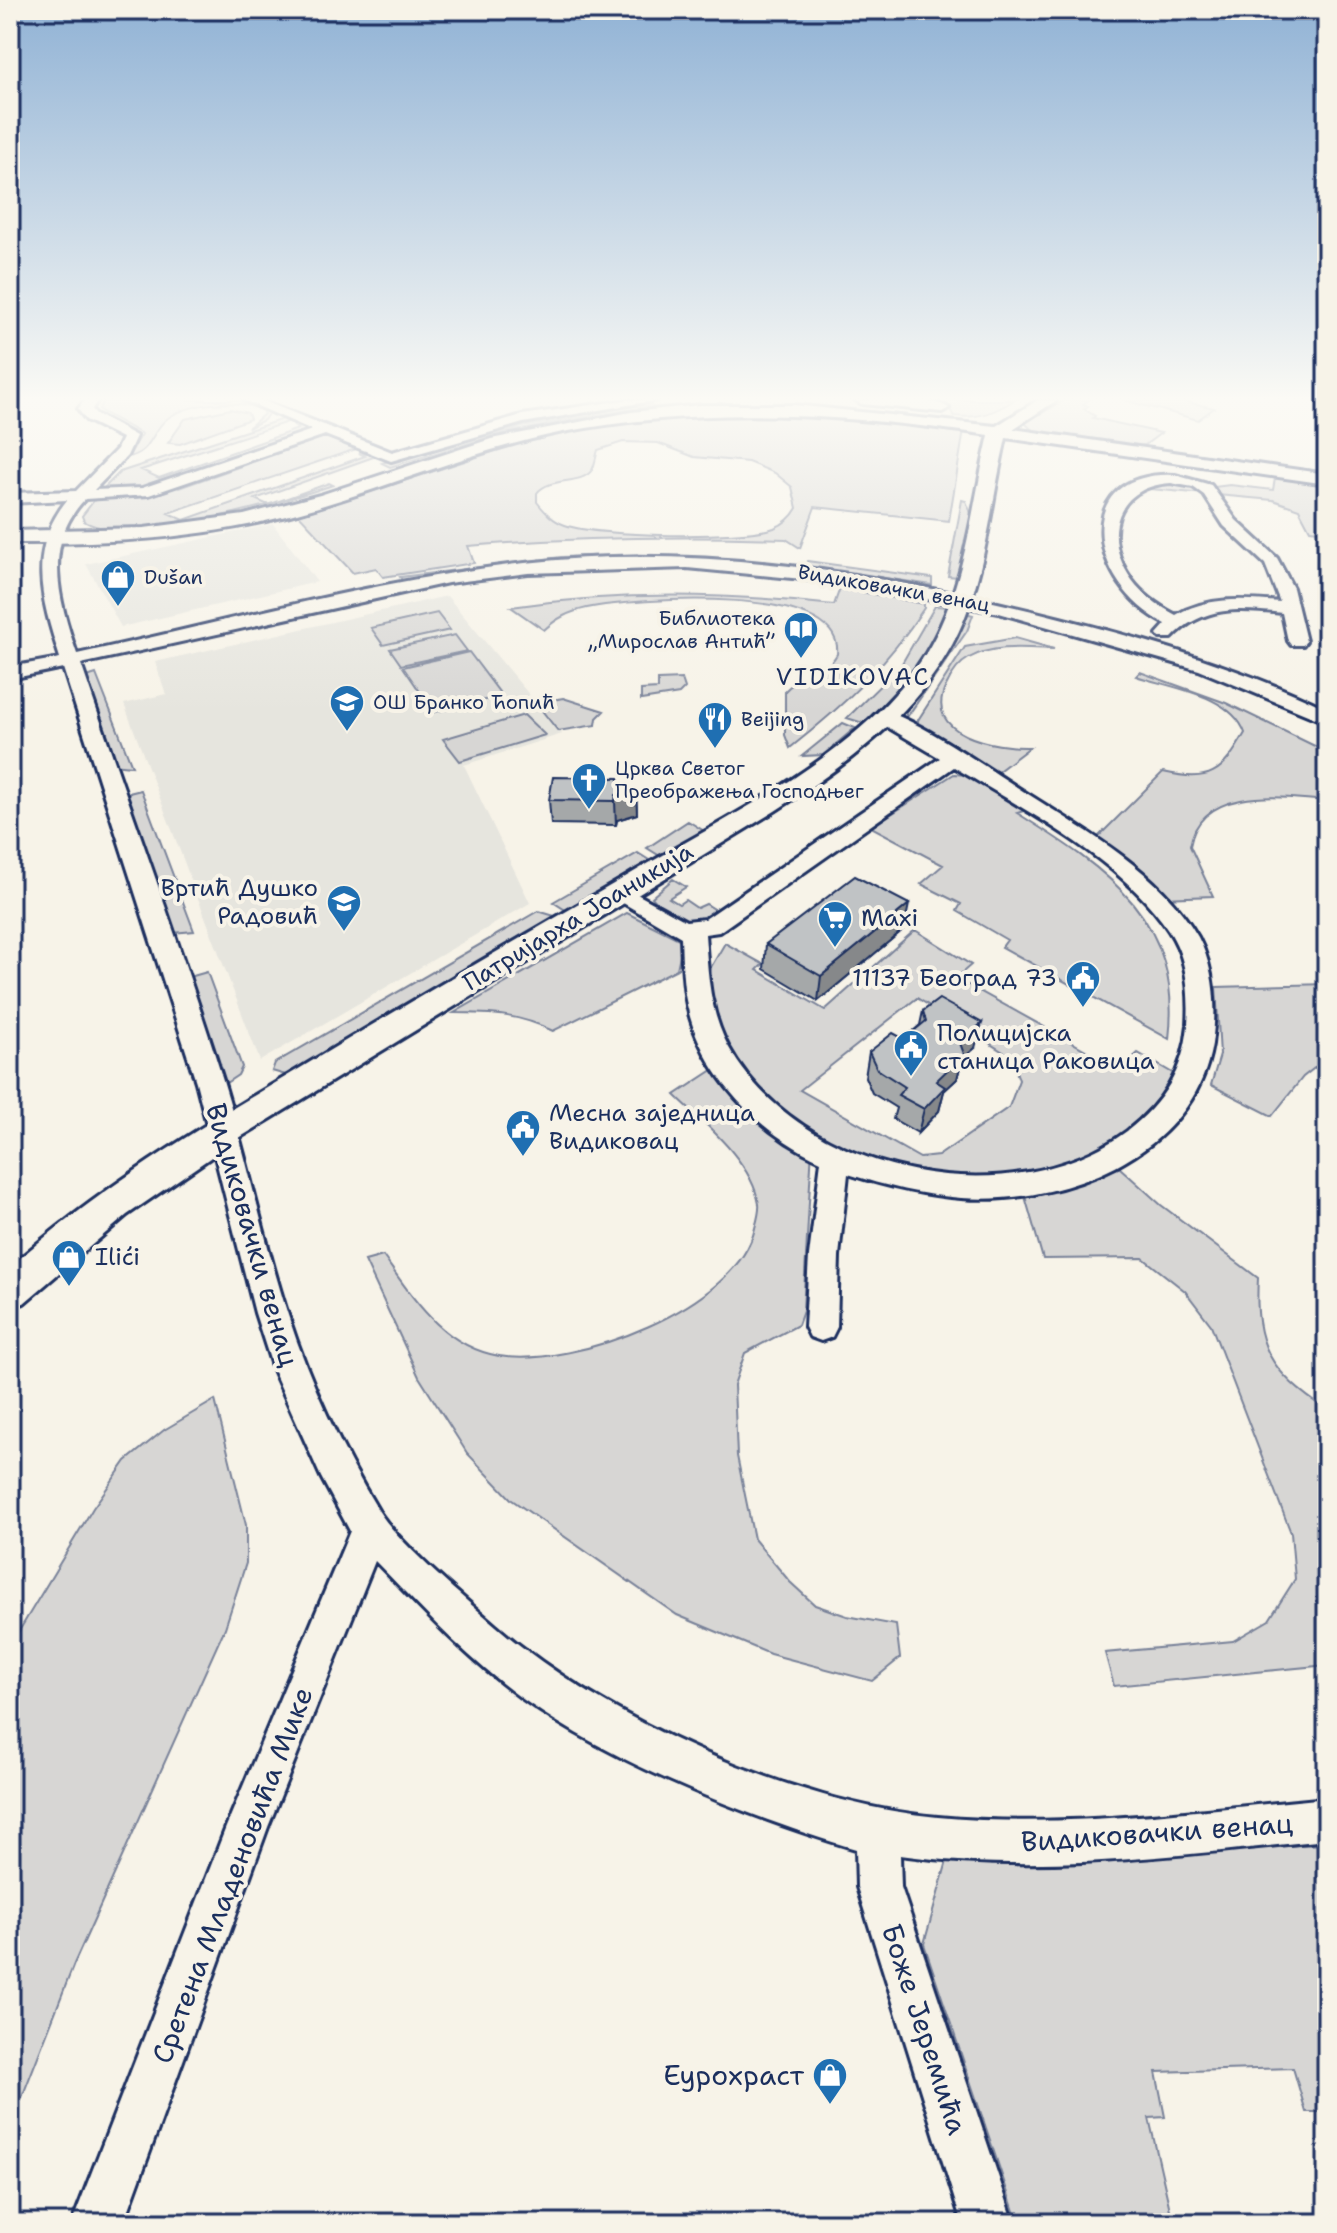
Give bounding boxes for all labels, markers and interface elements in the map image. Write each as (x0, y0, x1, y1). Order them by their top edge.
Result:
shop icon: Dušan (99, 558, 137, 608)
street label: Видиковачки венац (796, 558, 992, 618)
place label: Dušan (144, 564, 203, 590)
place label: Библиотека „Мирослав Антић” (588, 605, 776, 654)
library icon: Библиотека „Мирослав Антић” (782, 610, 820, 660)
district label: VIDIKOVAC (776, 661, 930, 693)
school or university icon: ОШ Бранко Ћопић (328, 683, 366, 733)
place label: ОШ Бранко Ћопић (373, 689, 555, 715)
restaurant icon: Beijing (696, 700, 734, 750)
place label: Beijing (741, 706, 804, 732)
place label: Црква Светог Преображења Господњег (615, 755, 864, 804)
church icon: Црква Светог Преображења Господњег (570, 761, 608, 811)
street label: Патријарха Јоаникија (457, 836, 699, 998)
place label: Вртић Душко Радовић (161, 872, 318, 932)
school or university icon: Вртић Душко Радовић (325, 883, 363, 933)
supermarket icon: Maxi (816, 899, 854, 949)
place label: Maxi (861, 902, 918, 934)
public building icon: 11137 Београд 73 (1064, 959, 1102, 1009)
place label: 11137 Београд 73 (852, 962, 1057, 994)
place label: Полицијска станица Раковица (937, 1017, 1155, 1077)
public building icon: Полицијска станица Раковица (892, 1028, 930, 1078)
place label: Месна заједница Видиковац (549, 1097, 755, 1157)
street label: Видиковачки венац (197, 1099, 309, 1371)
public building icon: Месна заједница Видиковац (504, 1108, 542, 1158)
shop icon: Ilići (50, 1238, 88, 1288)
place label: Ilići (95, 1241, 140, 1273)
street label: Сретена Младеновића Мике (143, 1681, 321, 2069)
street label: Видиковачки венац (1020, 1804, 1294, 1860)
street label: Боже Јеремића (873, 1919, 977, 2139)
place label: Еурохраст (663, 2056, 805, 2094)
shop icon: Еурохраст (811, 2056, 849, 2106)

